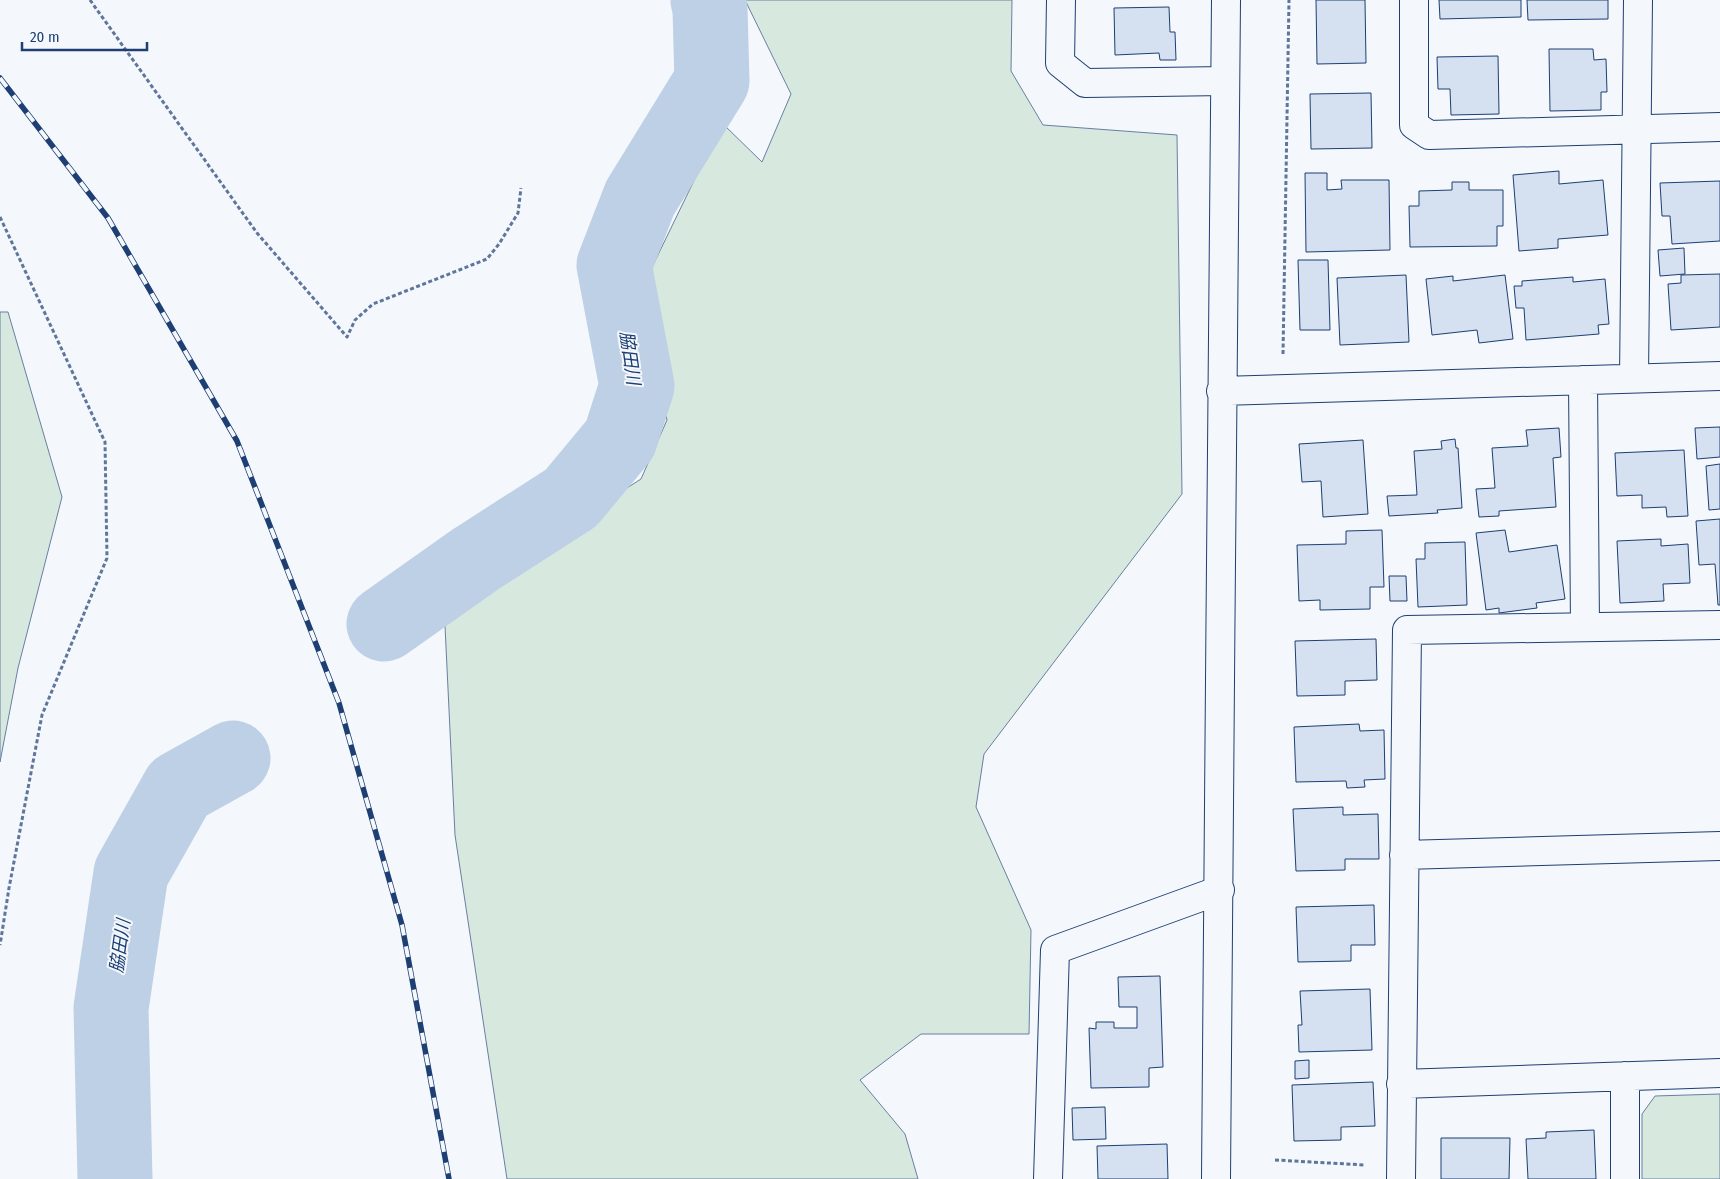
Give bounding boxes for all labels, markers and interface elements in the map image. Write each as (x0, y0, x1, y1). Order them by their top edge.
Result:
scale bar (22, 20, 148, 52)
text: 20 m (30, 28, 60, 46)
water label: 脇田川 (615, 330, 645, 388)
water label: 脇田川 (105, 916, 135, 974)

